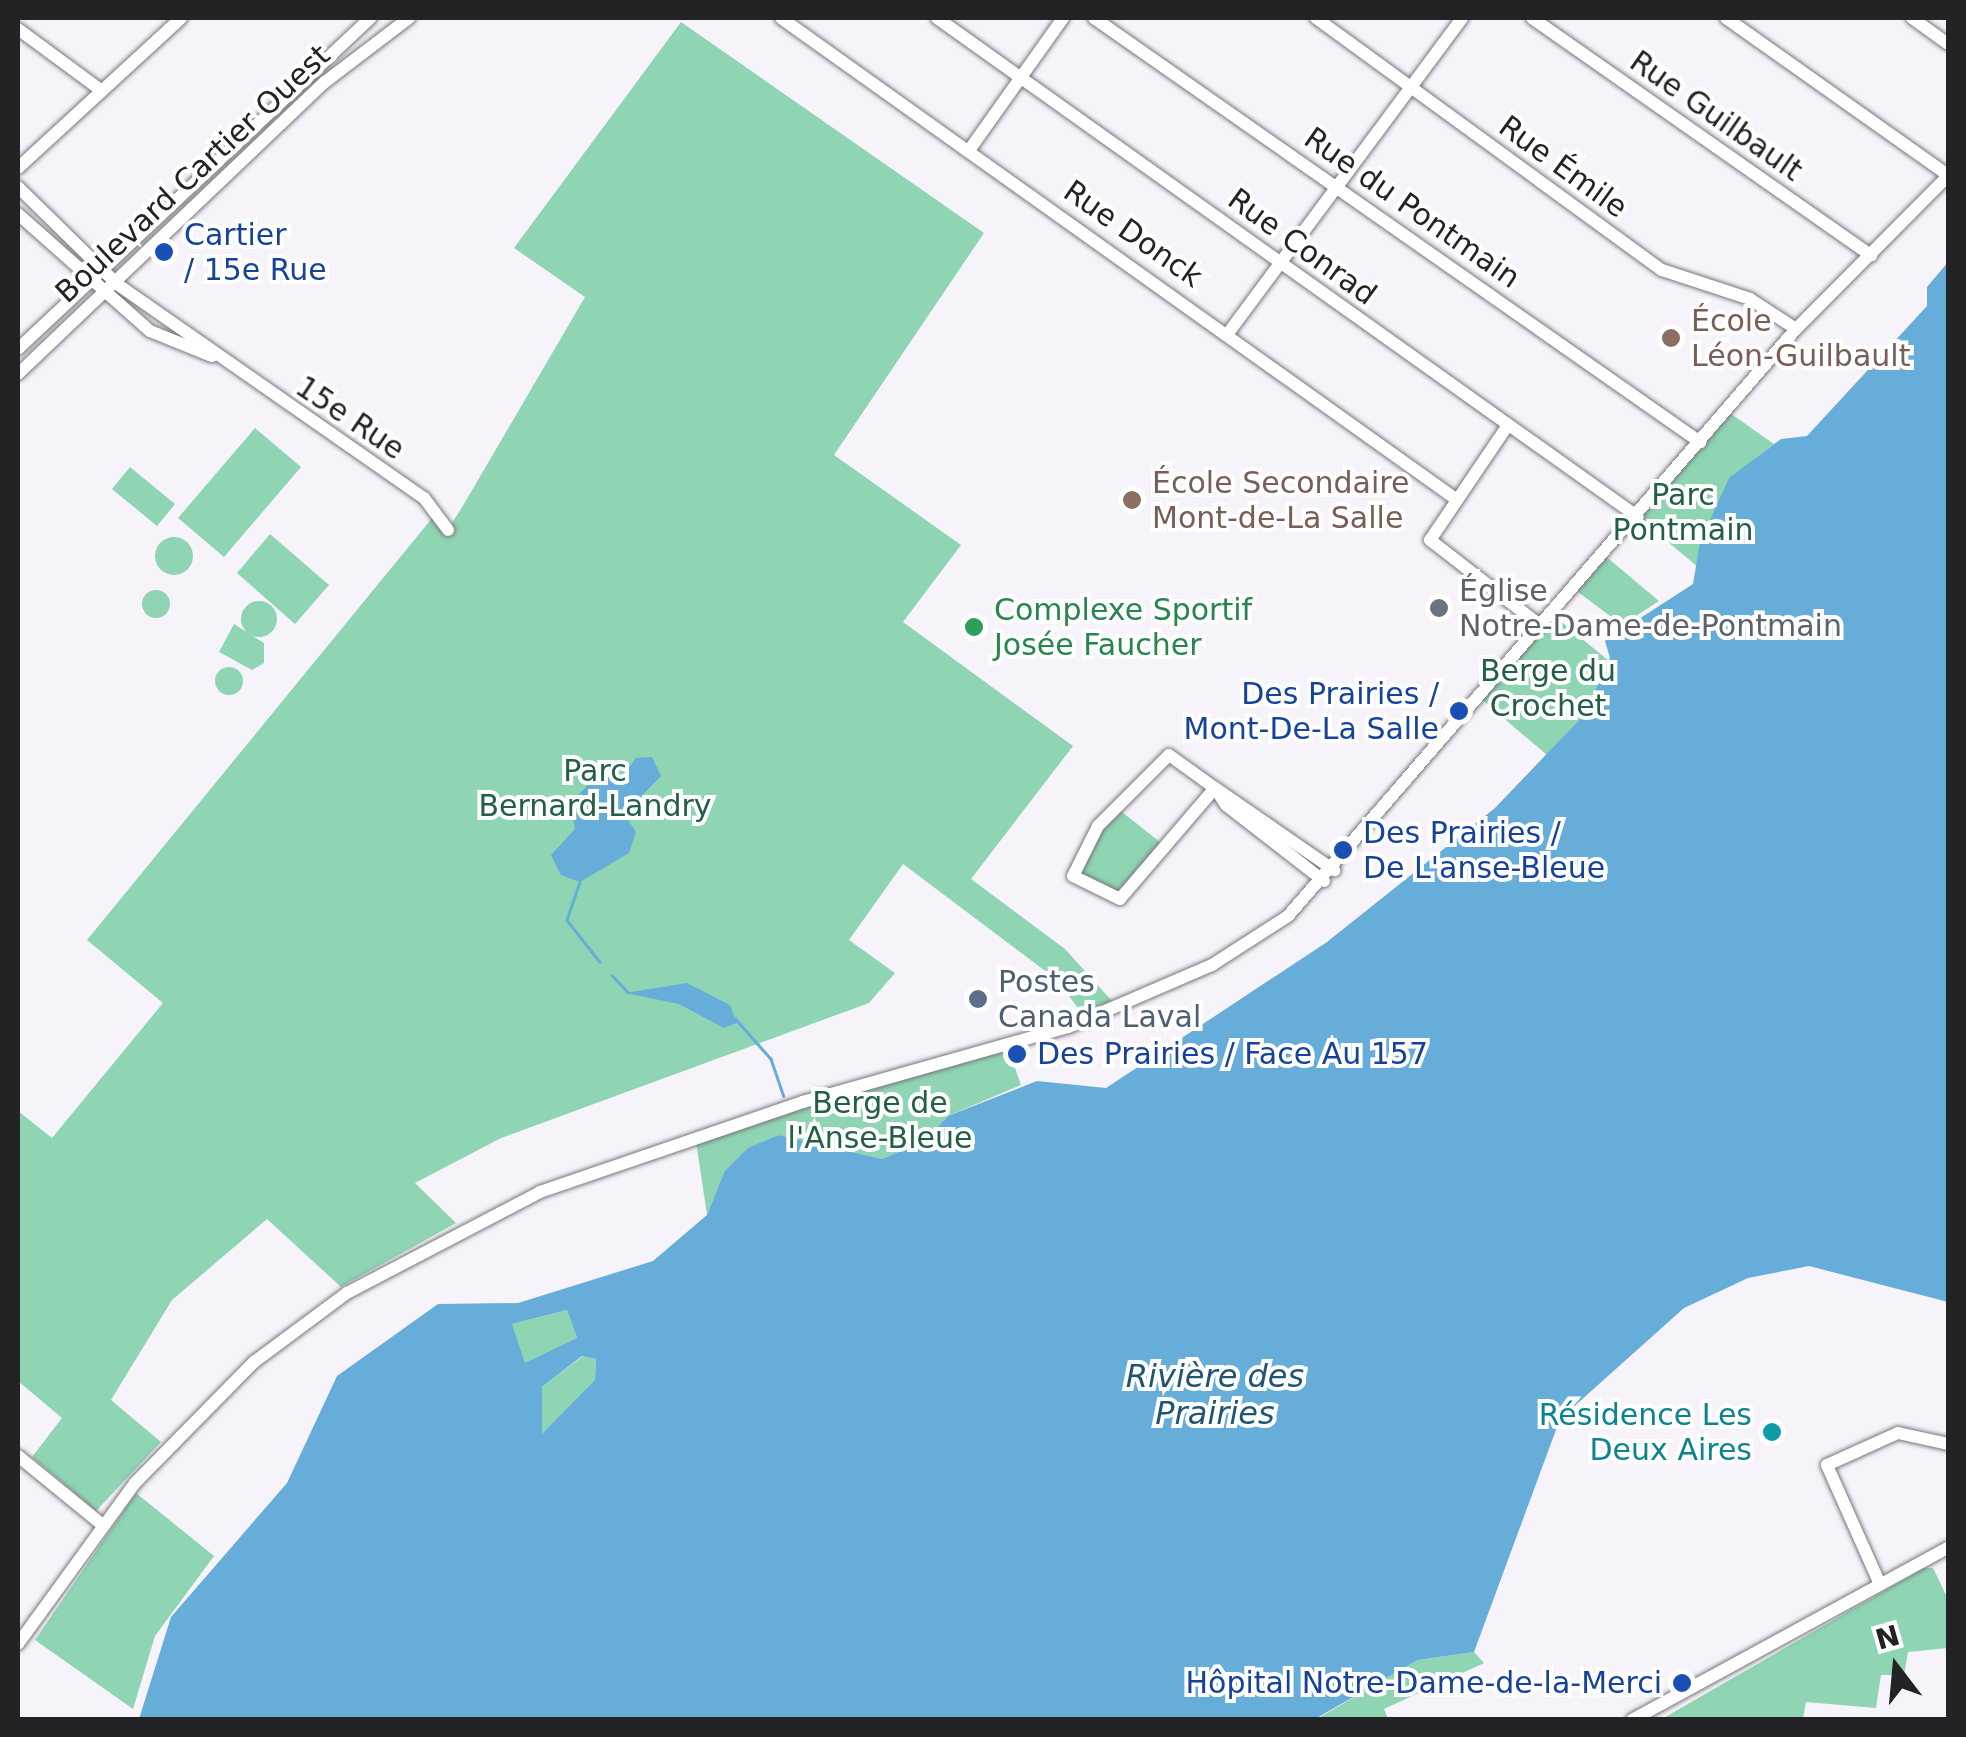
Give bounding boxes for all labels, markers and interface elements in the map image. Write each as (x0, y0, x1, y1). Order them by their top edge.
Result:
street label: Boulevard Cartier Ouest (48, 37, 338, 311)
street label: Rue Guilbault (1623, 43, 1809, 189)
street label: Rue Émile (1492, 108, 1634, 226)
street label: Rue du Pontmain (1297, 120, 1527, 296)
street label: Rue Donck (1057, 173, 1209, 295)
street label: Rue Conrad (1221, 181, 1383, 313)
place label: Cartier / 15e Rue (184, 217, 327, 288)
marker: Cartier / 15e Rue (153, 241, 175, 263)
place label: École Léon-Guilbault (1691, 303, 1910, 374)
marker: École Léon-Guilbault (1660, 327, 1682, 349)
street label: 15e Rue (289, 369, 411, 467)
place label: École Secondaire Mont-de-La Salle (1152, 465, 1409, 536)
park label: Parc Pontmain (1612, 477, 1754, 548)
marker: École Secondaire Mont-de-La Salle (1121, 489, 1143, 511)
place label: Église Notre-Dame-de-Pontmain (1459, 573, 1842, 644)
place label: Complexe Sportif Josée Faucher (994, 592, 1252, 662)
marker: Église Notre-Dame-de-Pontmain (1428, 597, 1450, 619)
marker: Complexe Sportif Josée Faucher (963, 616, 985, 638)
park label: Berge du Crochet (1480, 653, 1616, 724)
place label: Des Prairies / Mont-De-La Salle (1184, 676, 1439, 746)
marker: Des Prairies / Mont-De-La Salle (1448, 700, 1470, 722)
park label: Parc Bernard-Landry (478, 753, 712, 824)
place label: Des Prairies / De L'anse-Bleue (1363, 815, 1605, 886)
marker: Des Prairies / De L'anse-Bleue (1332, 839, 1354, 861)
place label: Postes Canada Laval (998, 964, 1201, 1034)
marker: Postes Canada Laval (967, 988, 989, 1010)
place label: Des Prairies / Face Au 157 (1037, 1036, 1428, 1072)
marker: Des Prairies / Face Au 157 (1006, 1043, 1028, 1065)
park label: Berge de l'Anse-Bleue (788, 1085, 972, 1156)
water label: Rivière des Prairies (1126, 1358, 1304, 1433)
place label: Résidence Les Deux Aires (1539, 1397, 1752, 1468)
marker: Résidence Les Deux Aires (1761, 1421, 1783, 1443)
north arrow (1846, 1617, 1946, 1717)
text: N (1872, 1619, 1903, 1657)
place label: Hôpital Notre-Dame-de-la-Merci (1185, 1665, 1662, 1701)
marker: Hôpital Notre-Dame-de-la-Merci (1671, 1672, 1693, 1694)

